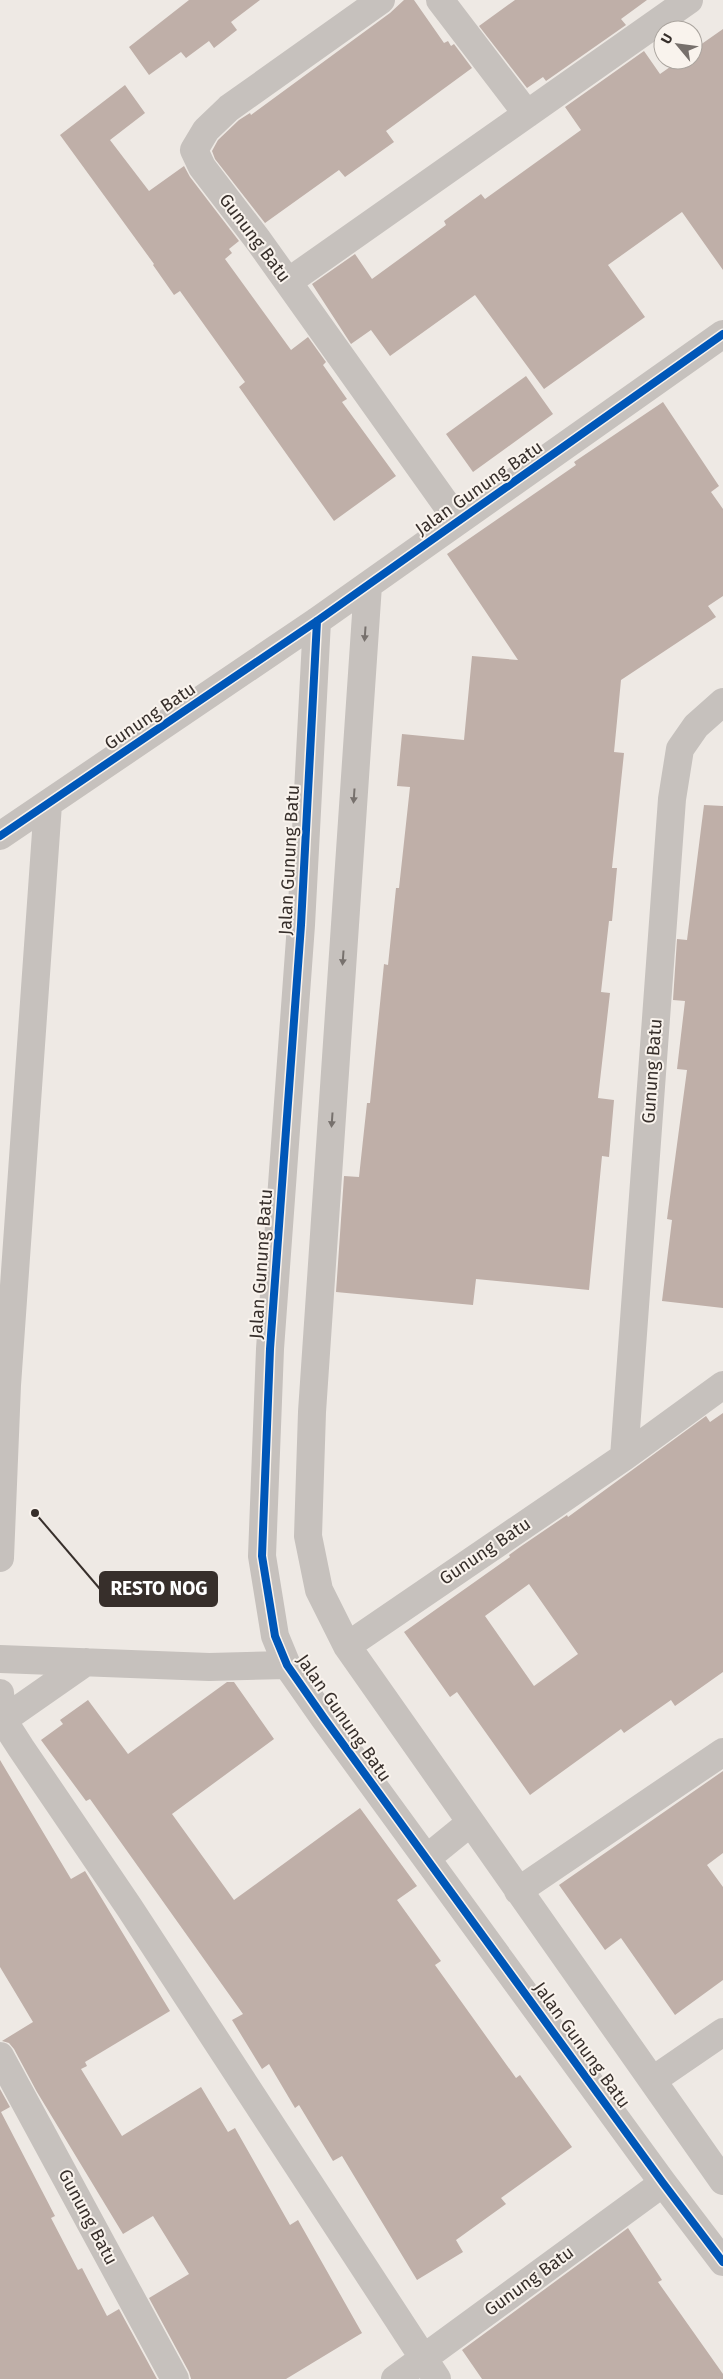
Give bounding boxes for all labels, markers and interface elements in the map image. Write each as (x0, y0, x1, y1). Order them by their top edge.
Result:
north arrow (653, 20, 703, 70)
text: U (657, 31, 677, 47)
street label: Gunung Batu (215, 189, 295, 287)
street label: Jalan Gunung Batu (411, 436, 547, 540)
one-way arrow (360, 626, 368, 642)
street label: Gunung Batu (100, 677, 200, 755)
street label: Jalan Gunung Batu (274, 784, 304, 936)
one-way arrow (349, 788, 357, 804)
one-way arrow (338, 950, 346, 966)
street label: Gunung Batu (637, 1018, 667, 1124)
one-way arrow (327, 1112, 335, 1128)
street label: Jalan Gunung Batu (245, 1188, 277, 1340)
street label: Gunung Batu (435, 1512, 535, 1590)
callout: RESTO NOG (100, 1572, 217, 1606)
text: RESTO NOG (110, 1577, 208, 1600)
street label: Jalan Gunung Batu (292, 1650, 396, 1786)
street label: Jalan Gunung Batu (529, 1978, 635, 2112)
street label: Gunung Batu (54, 2165, 122, 2269)
street label: Gunung Batu (480, 2241, 578, 2321)

